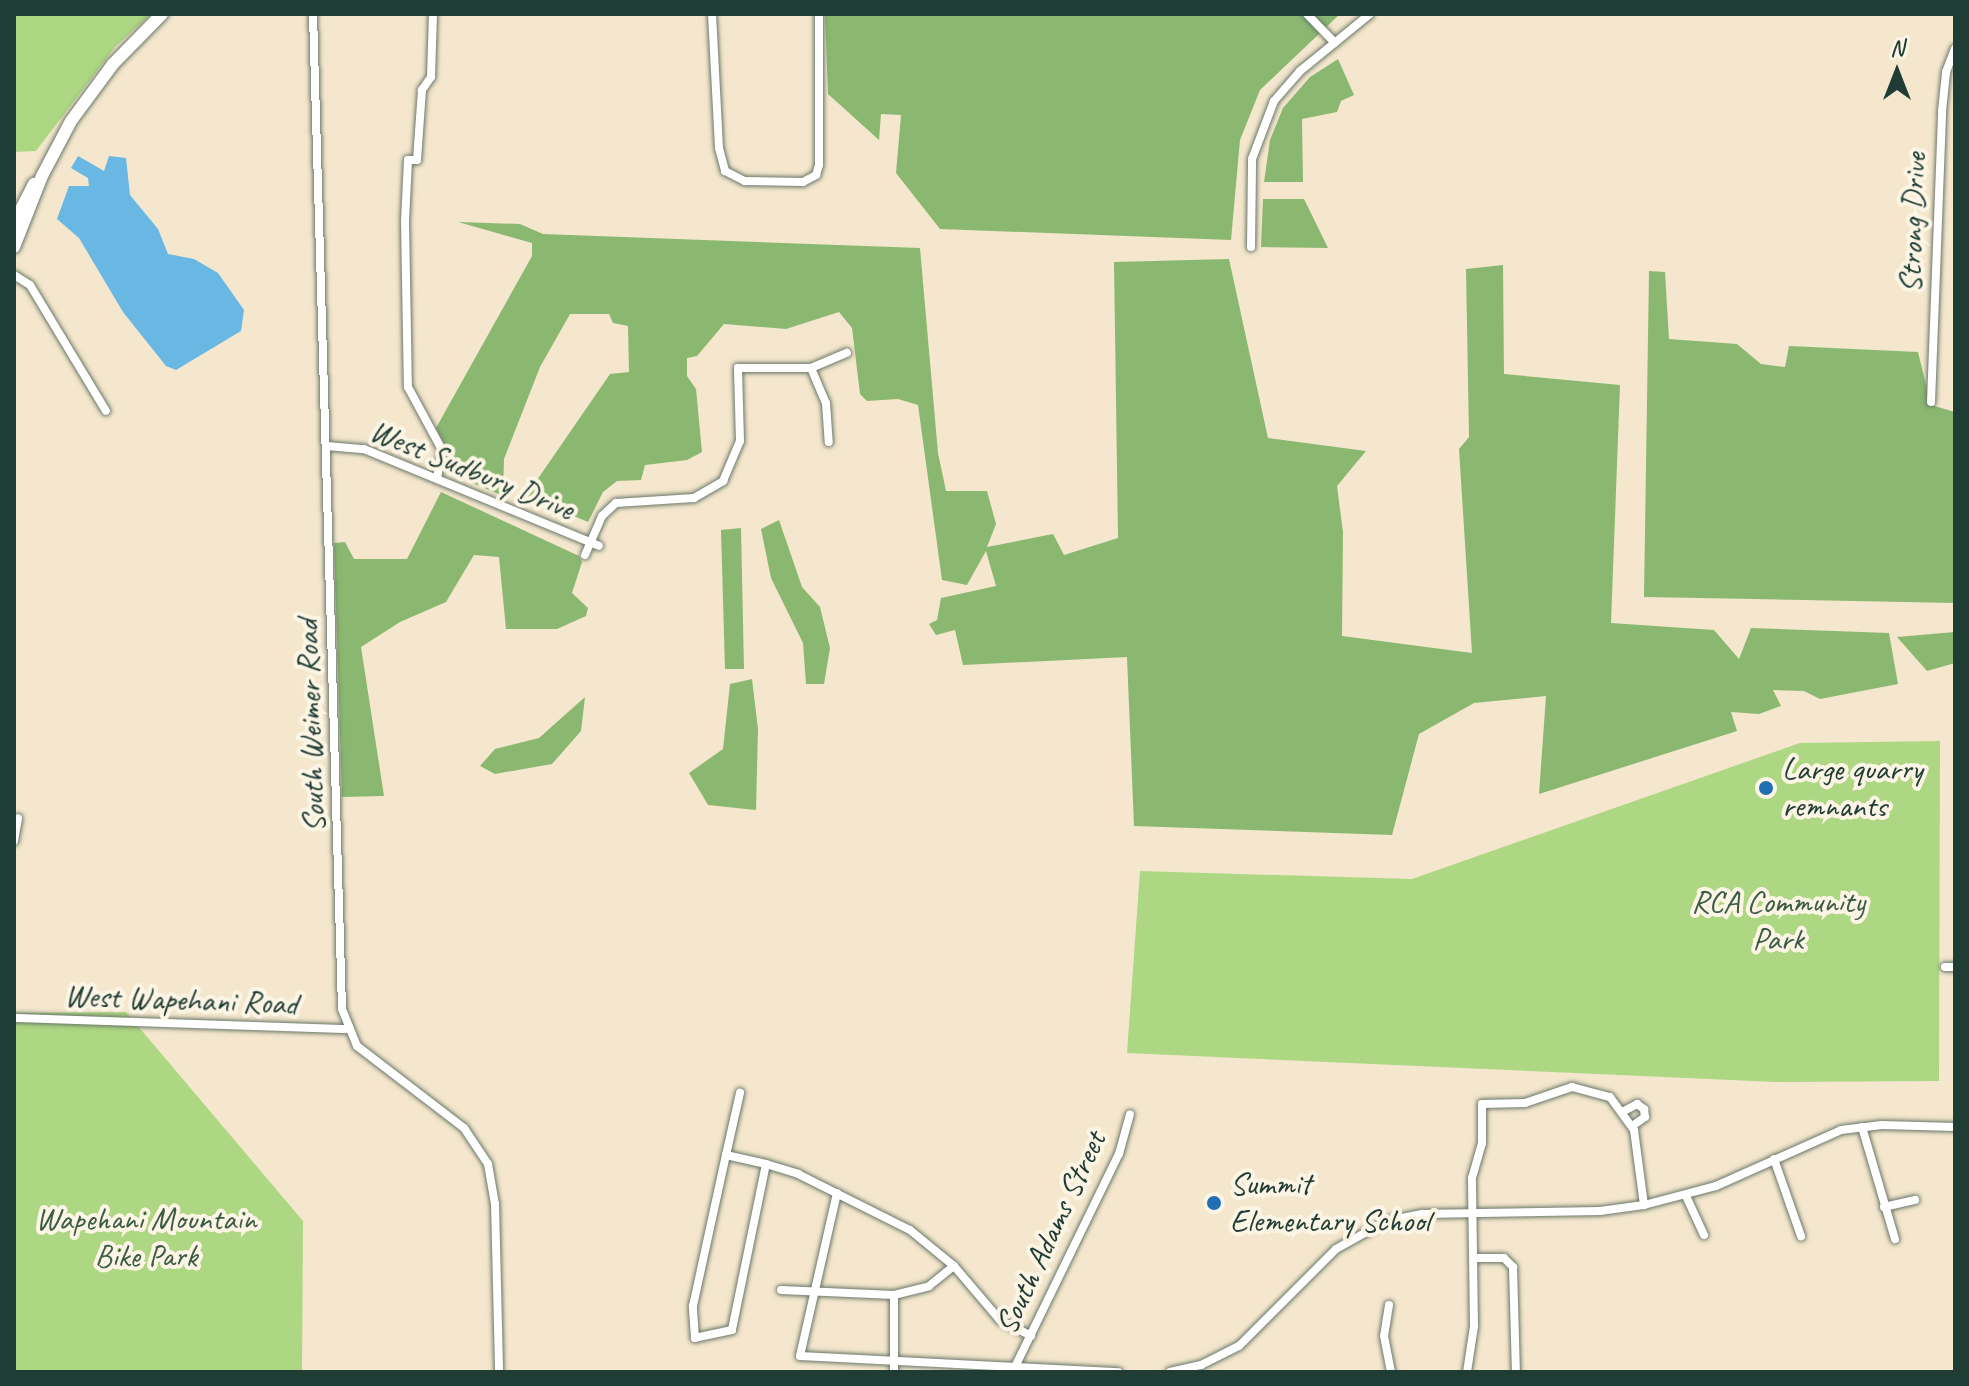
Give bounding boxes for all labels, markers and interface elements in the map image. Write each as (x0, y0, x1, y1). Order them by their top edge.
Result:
north arrow (1857, 32, 1937, 112)
text: N (1890, 34, 1904, 62)
street label: Strong Drive (1891, 152, 1935, 294)
street label: West Sudbury Drive (365, 412, 579, 528)
street label: South Weimer Road (288, 619, 334, 833)
place label: Large quarry remnants (1782, 751, 1921, 826)
marker: Large quarry remnants (1757, 779, 1775, 797)
park label: RCA Community Park (1691, 884, 1865, 959)
street label: West Wapehani Road (64, 977, 298, 1023)
street label: South Adams Street (987, 1124, 1115, 1342)
place label: Summit Elementary School (1230, 1166, 1430, 1241)
marker: Summit Elementary School (1205, 1194, 1223, 1212)
park label: Wapehani Mountain Bike Park (36, 1201, 256, 1276)

